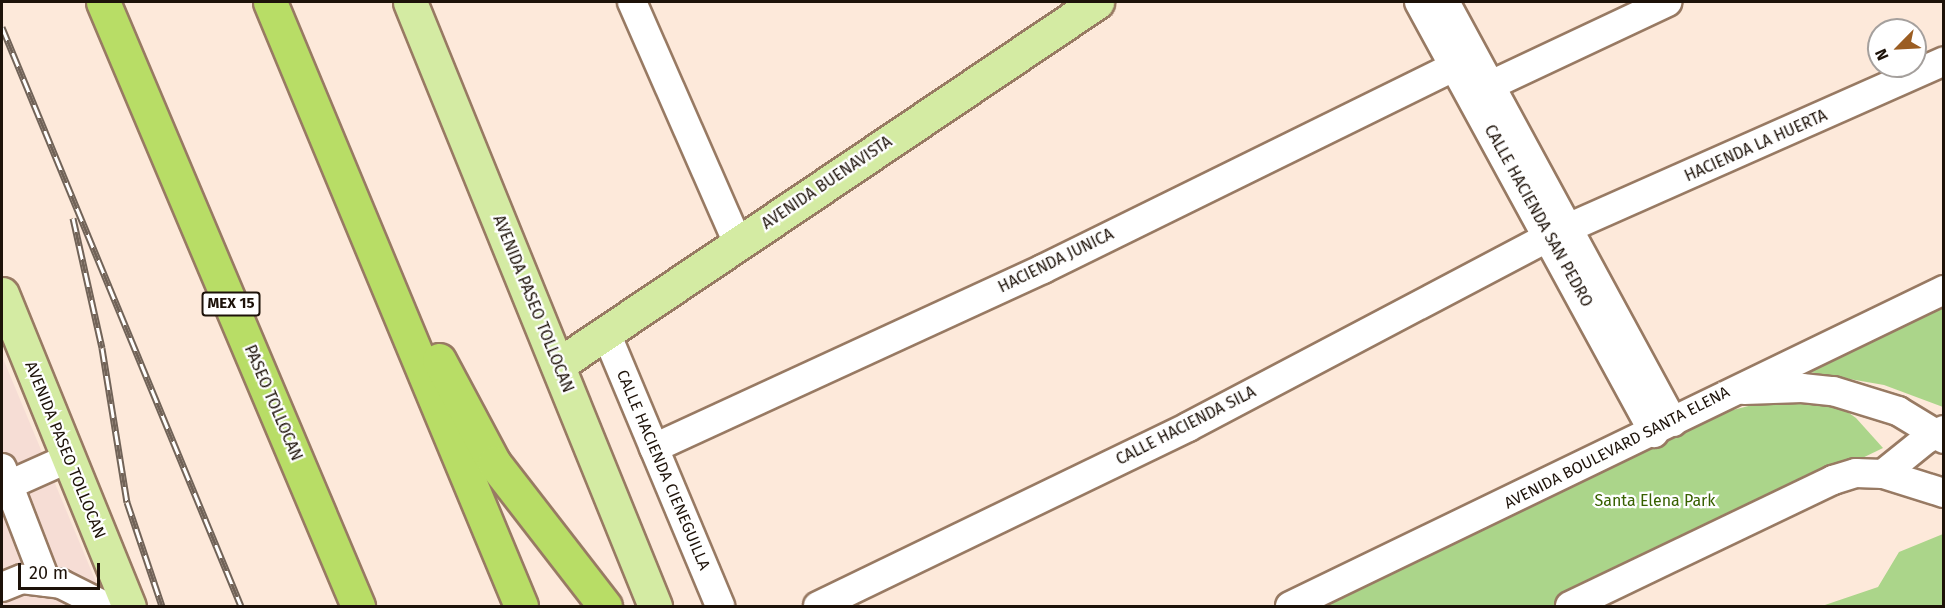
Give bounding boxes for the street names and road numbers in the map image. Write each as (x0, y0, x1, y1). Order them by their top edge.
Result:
street label: HACIENDA LA HUERTA (1682, 106, 1830, 186)
street label: CALLE HACIENDA SAN PEDRO (1480, 122, 1596, 310)
street label: AVENIDA BUENAVISTA (758, 132, 896, 234)
street label: AVENIDA PASEO TOLLOCAN (489, 212, 577, 396)
street label: HACIENDA JUNICA (995, 225, 1117, 297)
road number: MEX 15 (201, 292, 261, 316)
street label: PASEO TOLLOCAN (240, 342, 306, 464)
street label: AVENIDA PASEO TOLLOCAN (21, 358, 109, 542)
street label: CALLE HACIENDA CIENEGUILLA (612, 367, 714, 573)
street label: CALLE HACIENDA SILA (1113, 382, 1259, 470)
street label: AVENIDA BOULEVARD SANTA ELENA (1501, 383, 1733, 513)

